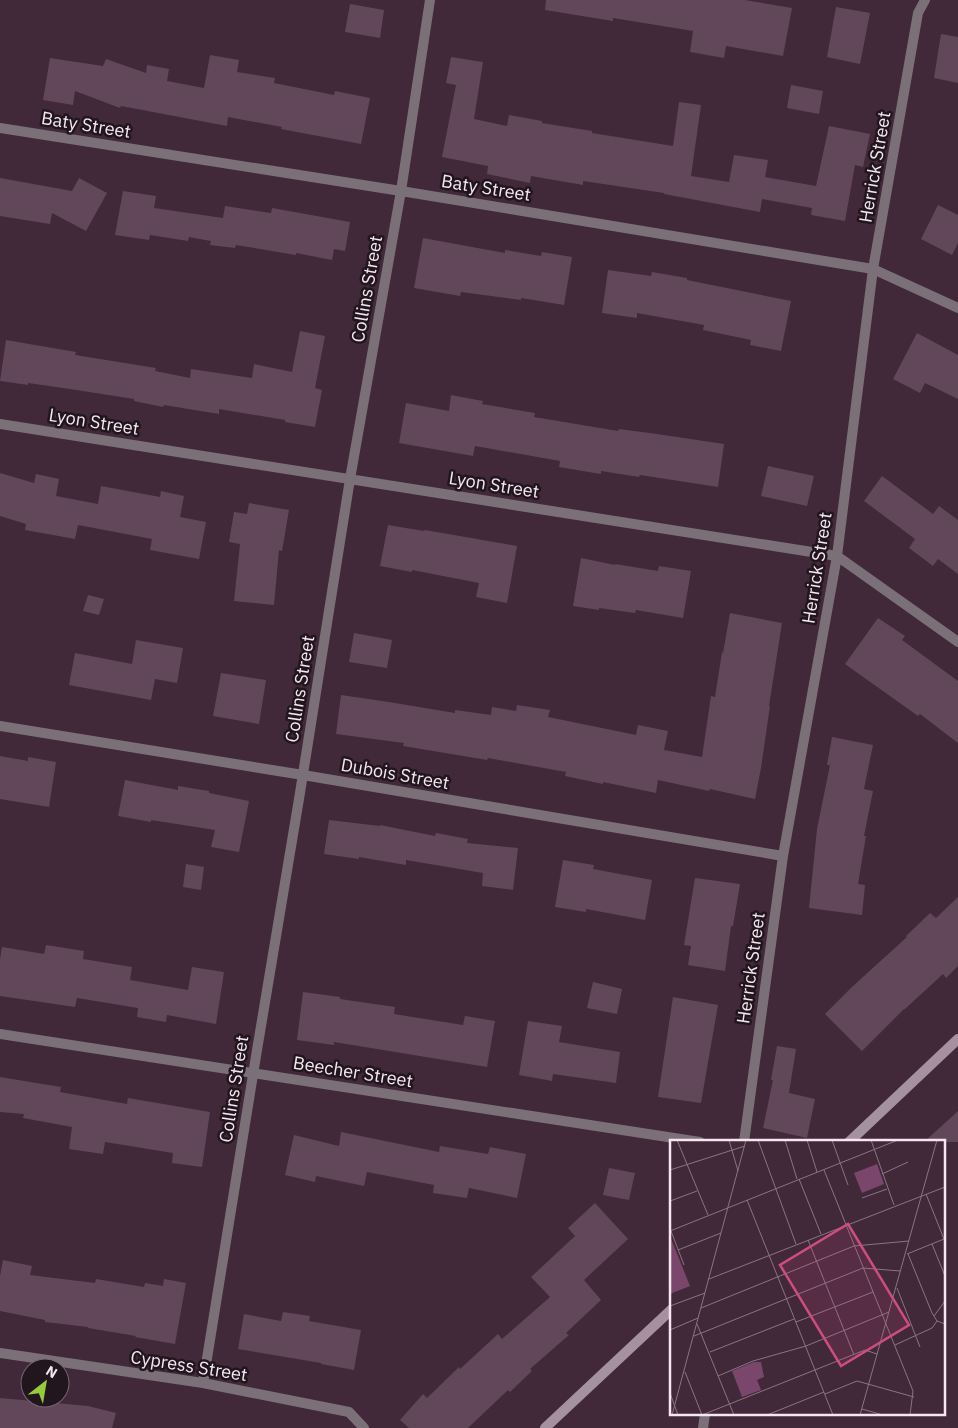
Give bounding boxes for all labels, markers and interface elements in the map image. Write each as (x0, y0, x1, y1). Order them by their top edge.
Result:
street label: Baty Street (40, 106, 132, 143)
street label: Herrick Street (853, 110, 896, 224)
street label: Baty Street (440, 169, 532, 206)
street label: Collins Street (346, 234, 387, 344)
street label: Lyon Street (47, 403, 141, 440)
street label: Lyon Street (447, 466, 541, 503)
street label: Herrick Street (796, 511, 837, 625)
street label: Collins Street (280, 634, 319, 744)
street label: Dubois Street (339, 753, 451, 794)
street label: Herrick Street (731, 911, 770, 1025)
street label: Collins Street (214, 1034, 253, 1144)
street label: Beecher Street (292, 1051, 415, 1092)
inset map (670, 1140, 946, 1416)
street label: Cypress Street (129, 1345, 249, 1386)
north arrow (20, 1358, 70, 1408)
text: N (43, 1362, 61, 1382)

